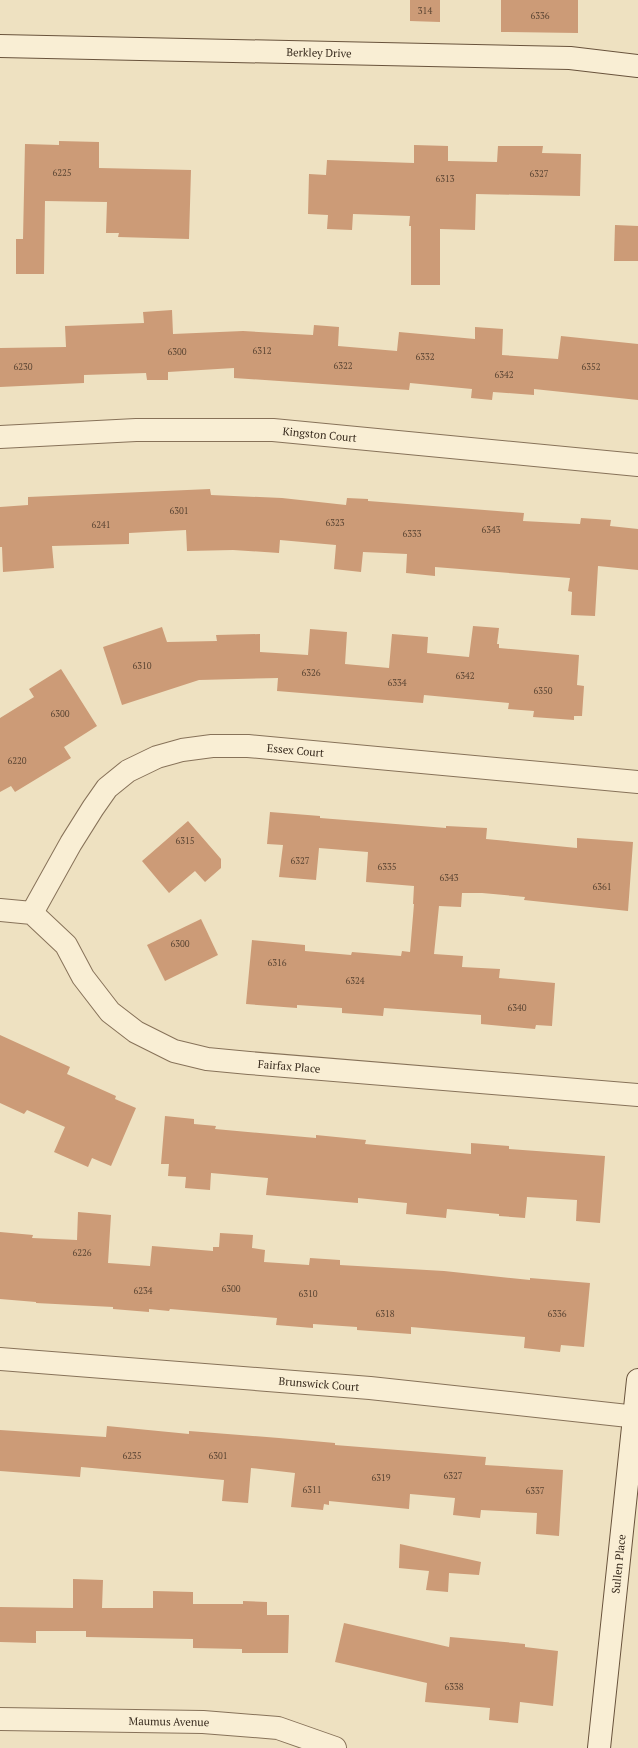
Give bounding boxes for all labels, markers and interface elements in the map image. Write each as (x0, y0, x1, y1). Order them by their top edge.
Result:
house number: 314 (418, 5, 432, 17)
house number: 6336 (530, 10, 550, 22)
street label: Berkley Drive (286, 45, 352, 60)
house number: 6225 (52, 167, 72, 179)
house number: 6327 (529, 168, 549, 180)
house number: 6313 (435, 173, 455, 185)
house number: 6312 (252, 345, 272, 357)
house number: 6300 (167, 346, 187, 358)
house number: 6332 (415, 351, 435, 363)
house number: 6322 (333, 360, 353, 372)
house number: 6230 (13, 361, 33, 373)
house number: 6352 (581, 361, 601, 373)
house number: 6342 (494, 369, 514, 381)
street label: Kingston Court (282, 424, 357, 445)
house number: 6301 (169, 505, 189, 517)
house number: 6323 (325, 517, 345, 529)
house number: 6241 (91, 519, 111, 531)
house number: 6343 (481, 524, 501, 536)
house number: 6333 (402, 528, 422, 540)
house number: 6310 (132, 660, 152, 672)
house number: 6326 (301, 667, 321, 679)
house number: 6342 (455, 670, 475, 682)
house number: 6334 (387, 677, 407, 689)
house number: 6350 (533, 685, 553, 697)
house number: 6300 (50, 708, 70, 720)
street label: Essex Court (266, 741, 325, 760)
house number: 6220 (7, 755, 27, 767)
house number: 6315 (175, 835, 195, 847)
house number: 6327 (290, 855, 310, 867)
house number: 6335 (377, 861, 397, 873)
house number: 6343 (439, 872, 459, 884)
house number: 6361 (592, 881, 612, 893)
house number: 6300 (170, 938, 190, 950)
house number: 6316 (267, 957, 287, 969)
house number: 6324 (345, 975, 365, 987)
house number: 6340 (507, 1002, 527, 1014)
street label: Fairfax Place (257, 1057, 321, 1076)
house number: 6226 (72, 1247, 92, 1259)
house number: 6300 (221, 1283, 241, 1295)
house number: 6234 (133, 1285, 153, 1297)
house number: 6310 (298, 1288, 318, 1300)
house number: 6318 (375, 1308, 395, 1320)
house number: 6336 (547, 1308, 567, 1320)
street label: Brunswick Court (278, 1374, 360, 1394)
house number: 6235 (122, 1450, 142, 1462)
house number: 6301 (208, 1450, 228, 1462)
house number: 6327 (443, 1470, 463, 1482)
house number: 6319 (371, 1472, 391, 1484)
house number: 6311 (302, 1484, 322, 1496)
house number: 6337 (525, 1485, 545, 1497)
street label: Sullen Place (608, 1533, 629, 1594)
house number: 6338 (444, 1681, 464, 1693)
street label: Maumus Avenue (129, 1714, 210, 1730)

